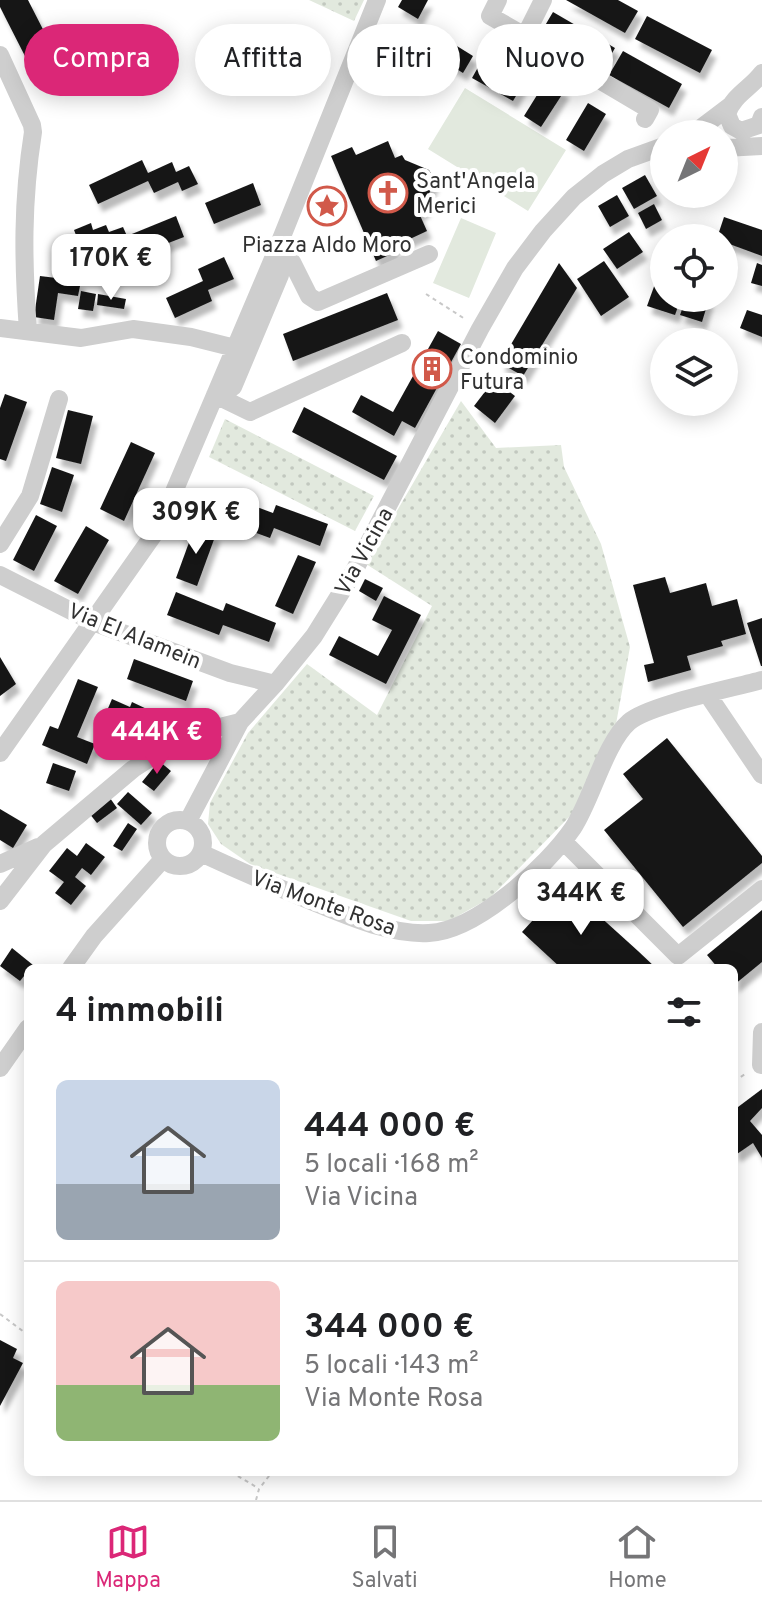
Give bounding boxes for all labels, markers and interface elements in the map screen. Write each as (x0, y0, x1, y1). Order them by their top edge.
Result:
chip: Compra (24, 24, 179, 96)
chip: Affitta (195, 24, 331, 96)
chip: Filtri (347, 24, 460, 96)
chip: Nuovo (476, 24, 613, 96)
north arrow (650, 120, 738, 208)
map controls (650, 120, 738, 416)
place label: Sant'Angela Merici (416, 169, 535, 221)
church icon: Sant'Angela Merici (367, 172, 409, 214)
place icon: Piazza Aldo Moro (306, 185, 348, 227)
button: locate (650, 224, 738, 312)
place label: Piazza Aldo Moro (242, 233, 412, 260)
pin: 170K € (46, 234, 176, 302)
text: 170K € (70, 243, 152, 276)
button: layers (650, 328, 738, 416)
place label: Condominio Futura (460, 345, 578, 397)
building icon: Condominio Futura (411, 348, 453, 390)
pin: 309K € (131, 488, 261, 556)
text: 309K € (151, 497, 241, 530)
street label: Via Vicina (330, 504, 400, 601)
street label: Via El Alamein (64, 598, 205, 676)
pin: 444K € (92, 708, 222, 776)
text: 444K € (111, 717, 203, 750)
street label: Via Monte Rosa (247, 866, 399, 943)
pin: 344K € (516, 869, 646, 937)
text: 344K € (536, 878, 626, 911)
icon: filters (662, 990, 706, 1034)
text: 4 immobili (56, 991, 224, 1034)
text: 444 000 € (304, 1106, 475, 1149)
icon: home (120, 1112, 216, 1208)
text: 5 locali · 168 m² (304, 1149, 479, 1182)
text: Via Vicina (304, 1182, 418, 1215)
text: 344 000 € (304, 1307, 474, 1350)
icon: home (120, 1313, 216, 1409)
text: 5 locali · 143 m² (304, 1350, 479, 1383)
text: Via Monte Rosa (304, 1383, 483, 1416)
tab: Mappa (95, 1520, 161, 1595)
tab: Salvati (352, 1520, 418, 1595)
tab: Home (608, 1520, 667, 1595)

